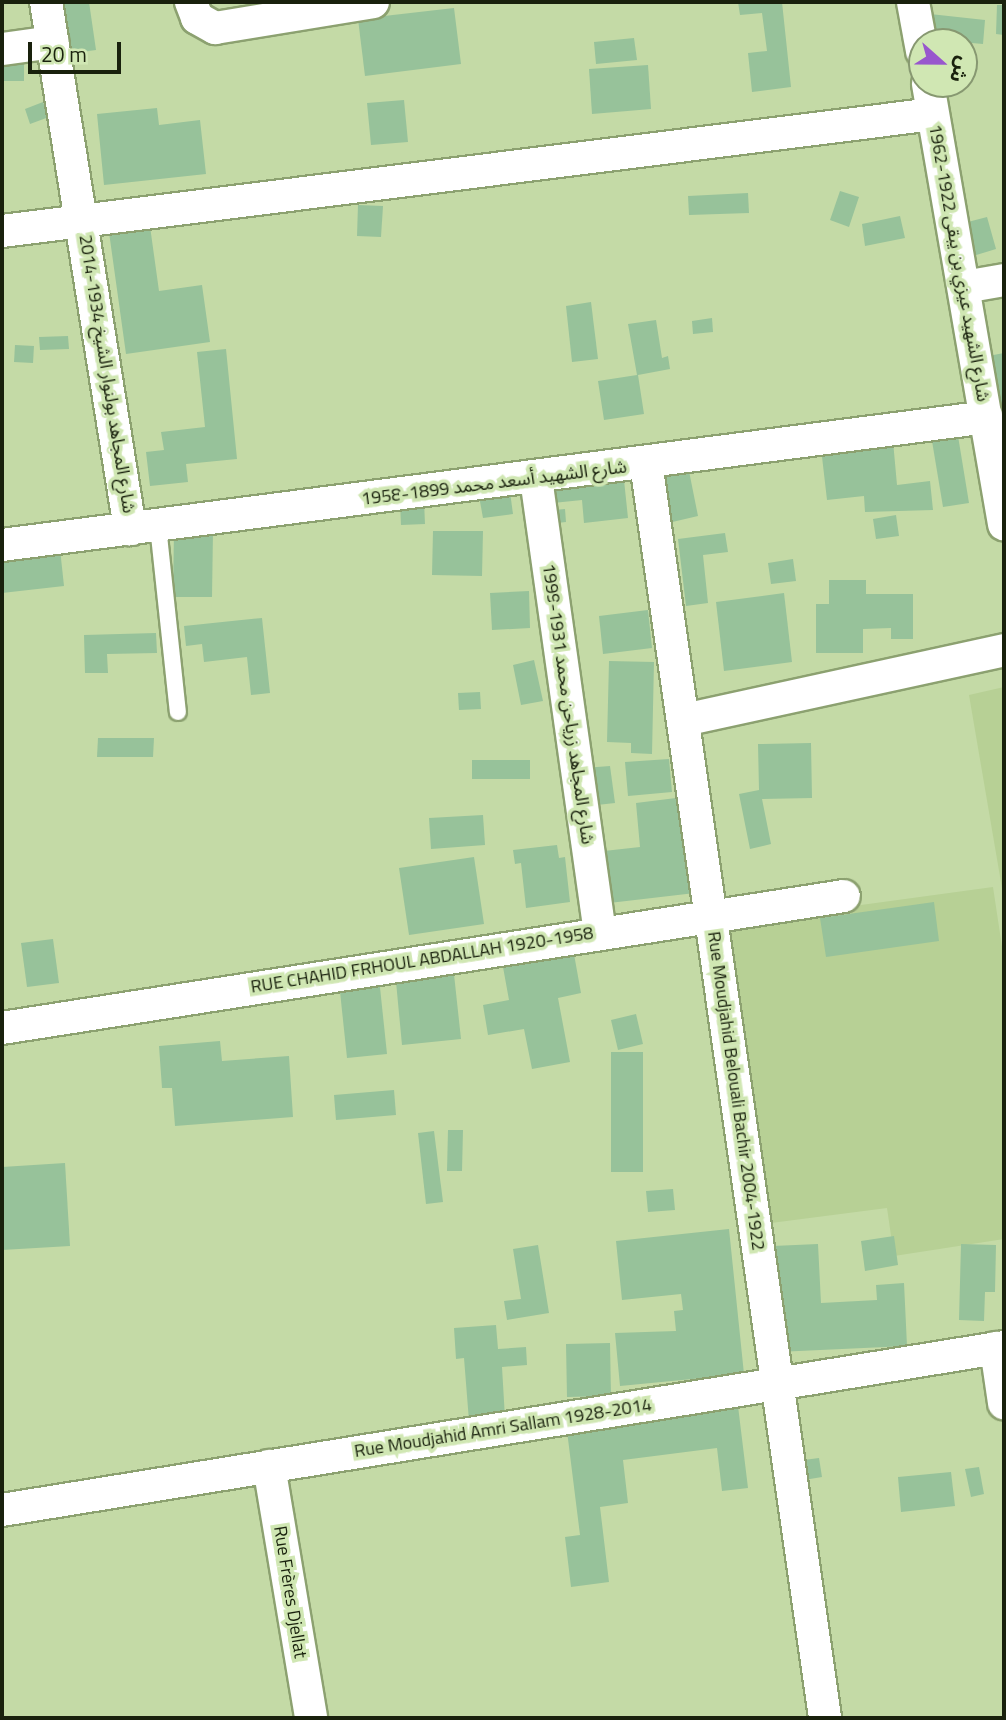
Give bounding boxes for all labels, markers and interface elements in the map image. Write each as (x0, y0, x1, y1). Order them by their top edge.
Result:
scale bar (32, 28, 124, 72)
north arrow (908, 28, 978, 98)
text: 20 m (41, 38, 87, 70)
text: ش (943, 53, 979, 87)
street label: شارع الشهيد عيزي بن يبقى 1922-1962 (924, 123, 994, 403)
street label: شارع المجاهد بولنوار الشيخ 1934-2014 (74, 233, 140, 515)
street label: شارع الشهيد أسعد محمد 1899-1958 (360, 456, 628, 510)
street label: شارع المجاهد زرياحن محمد 1931-1999 (538, 562, 598, 846)
street label: RUE CHAHID FRHOUL ABDALLAH 1920-1958 (249, 922, 595, 998)
street label: Rue Moudjahid Belouali Bachir 2004-1922 (703, 930, 769, 1252)
street label: Rue Moudjahid Amri Sallam 1928-2014 (353, 1394, 653, 1462)
street label: Rue Frères Djellat (269, 1524, 311, 1660)

